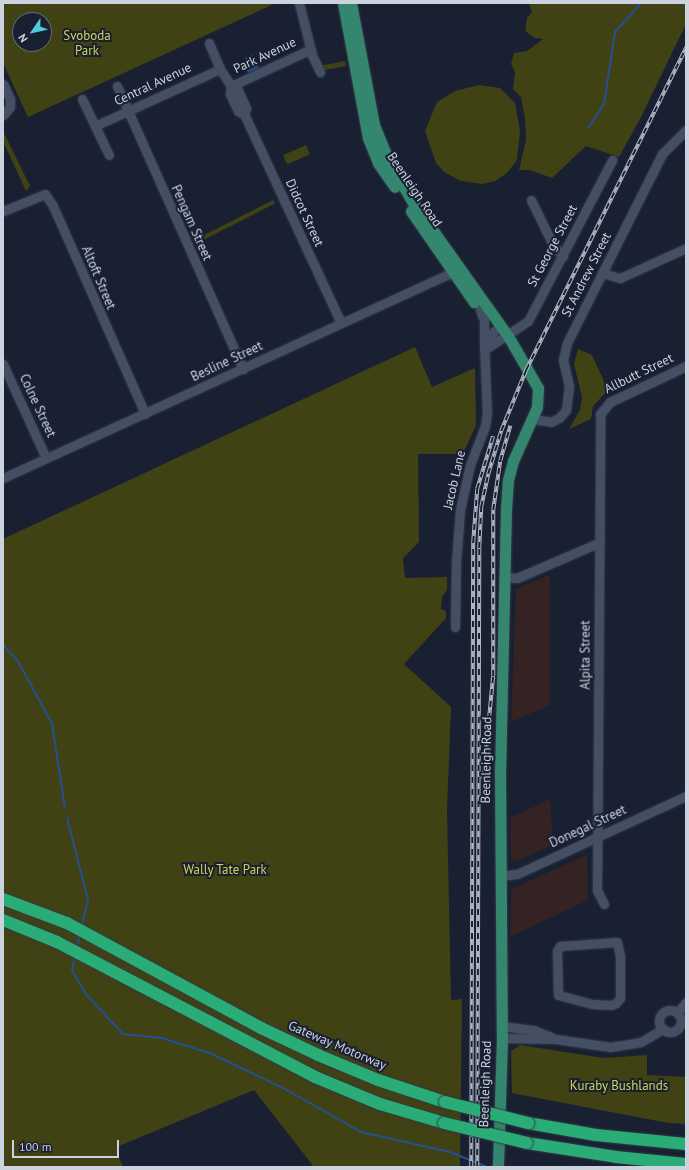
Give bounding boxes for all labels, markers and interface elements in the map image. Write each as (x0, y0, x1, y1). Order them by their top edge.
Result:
north arrow (12, 12, 52, 52)
park label: Svoboda Park (63, 29, 111, 60)
text: N (15, 31, 31, 45)
street label: Park Avenue (231, 35, 299, 77)
street label: Central Avenue (112, 60, 194, 110)
street label: Beenleigh Road (383, 150, 445, 230)
street label: Didcot Street (282, 177, 326, 249)
street label: Pengam Street (167, 183, 215, 263)
street label: St George Street (525, 202, 581, 290)
street label: St Andrew Street (559, 230, 615, 320)
street label: Altoft Street (78, 244, 118, 312)
street label: Besline Street (189, 339, 265, 385)
street label: Allbutt Street (602, 351, 676, 397)
street label: Colne Street (16, 372, 58, 440)
street label: Jacob Lane (441, 449, 469, 511)
street label: Alpita Street (578, 620, 594, 690)
street label: Beenleigh Road (478, 717, 496, 803)
street label: Donegal Street (547, 802, 629, 852)
park label: Wally Tate Park (183, 862, 267, 878)
street label: Gateway Motorway (285, 1018, 389, 1074)
street label: Beenleigh Road (477, 1040, 495, 1128)
park label: Kuraby Bushlands (570, 1078, 668, 1094)
scale bar (14, 1132, 121, 1158)
text: 100 m (19, 1139, 52, 1154)

